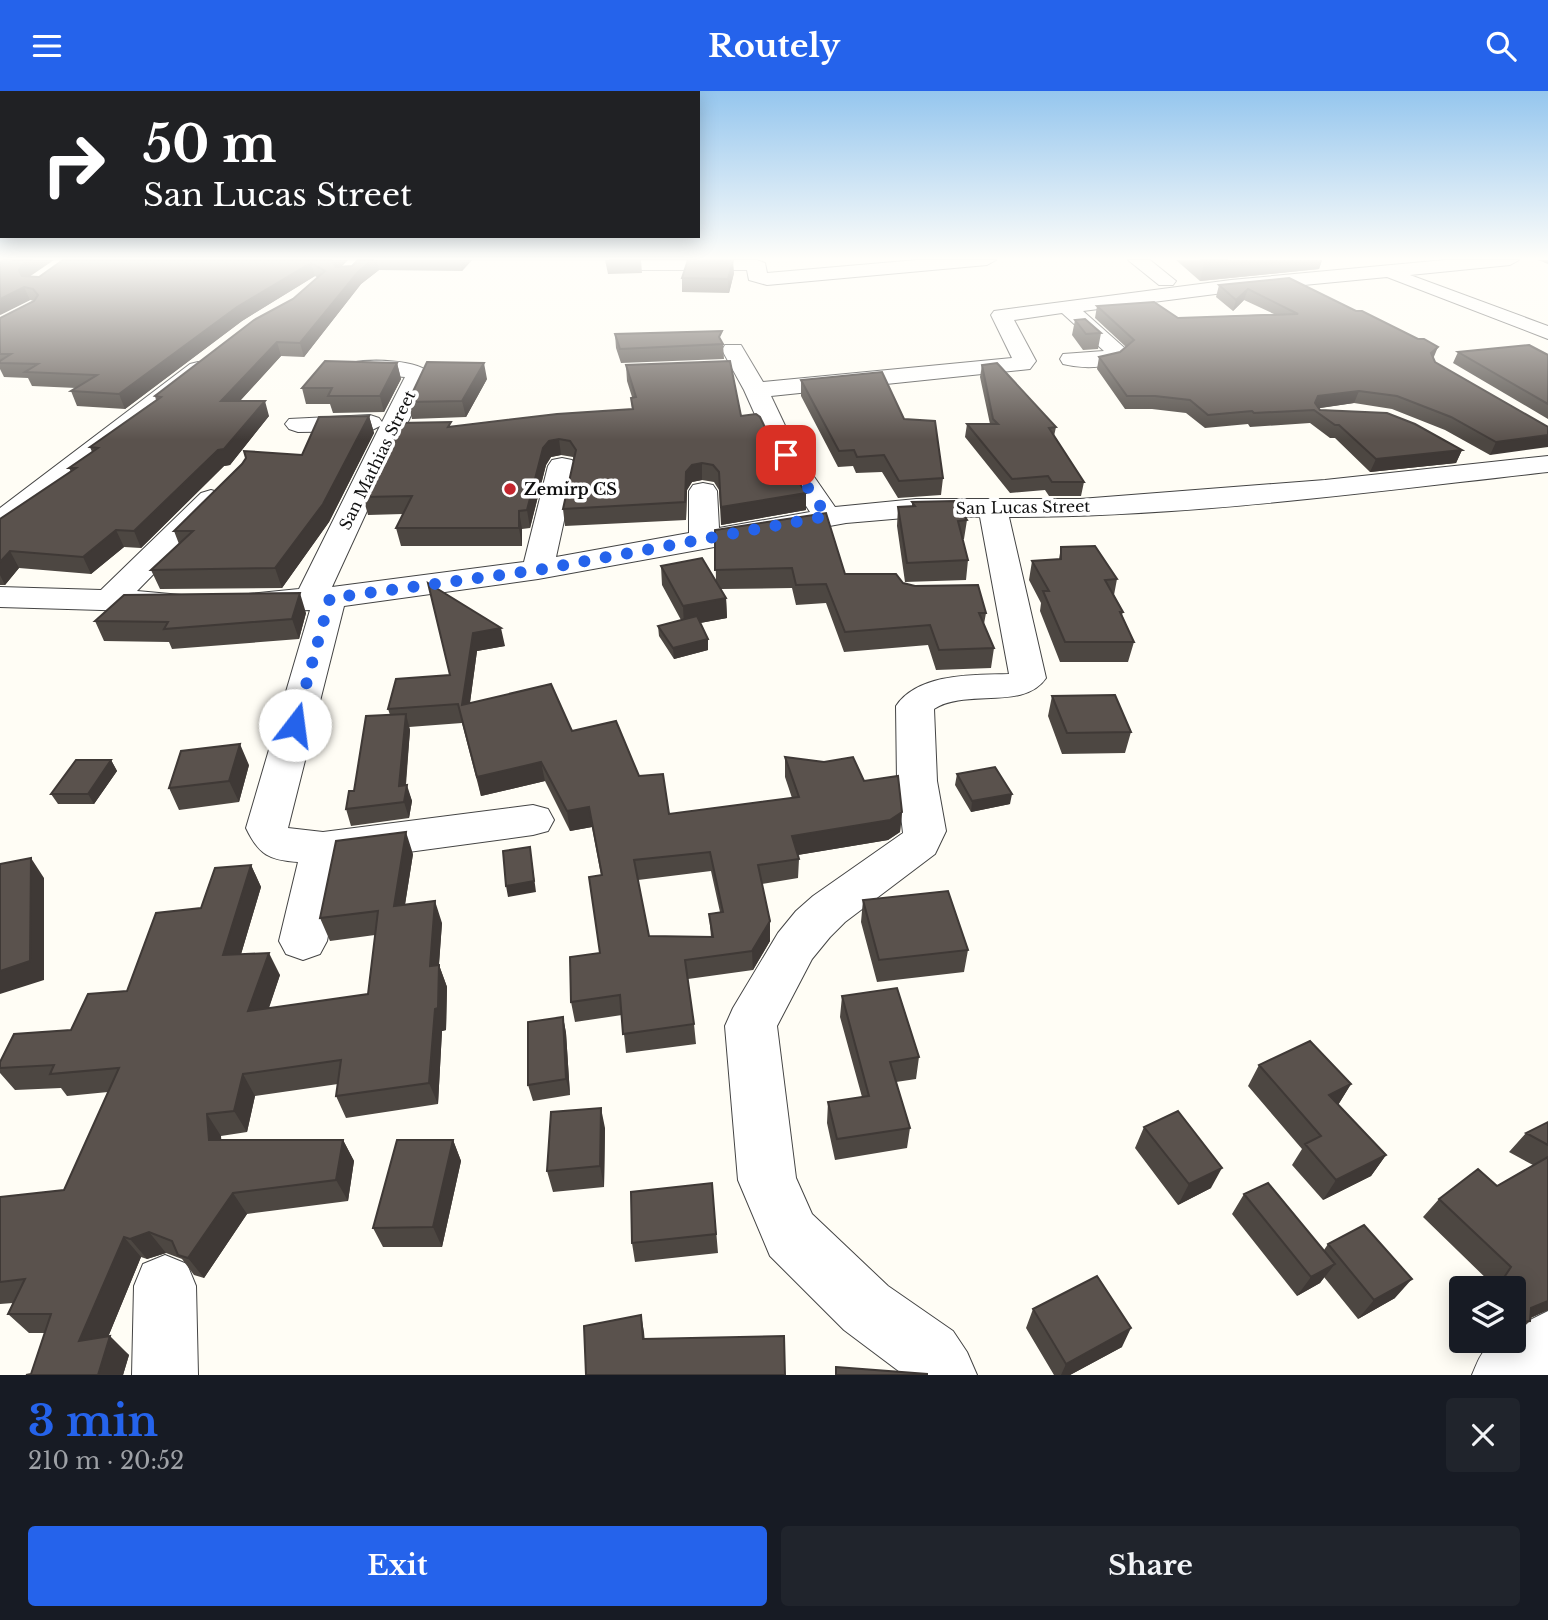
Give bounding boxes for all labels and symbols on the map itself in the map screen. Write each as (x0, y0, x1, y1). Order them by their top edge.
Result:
street label: San Mathias Street (335, 387, 419, 533)
pin (756, 425, 816, 485)
place label: Zemirp CS (524, 479, 617, 499)
marker: Zemirp CS (502, 481, 518, 497)
street label: San Lucas Street (956, 496, 1090, 518)
position arrow (258, 688, 332, 762)

